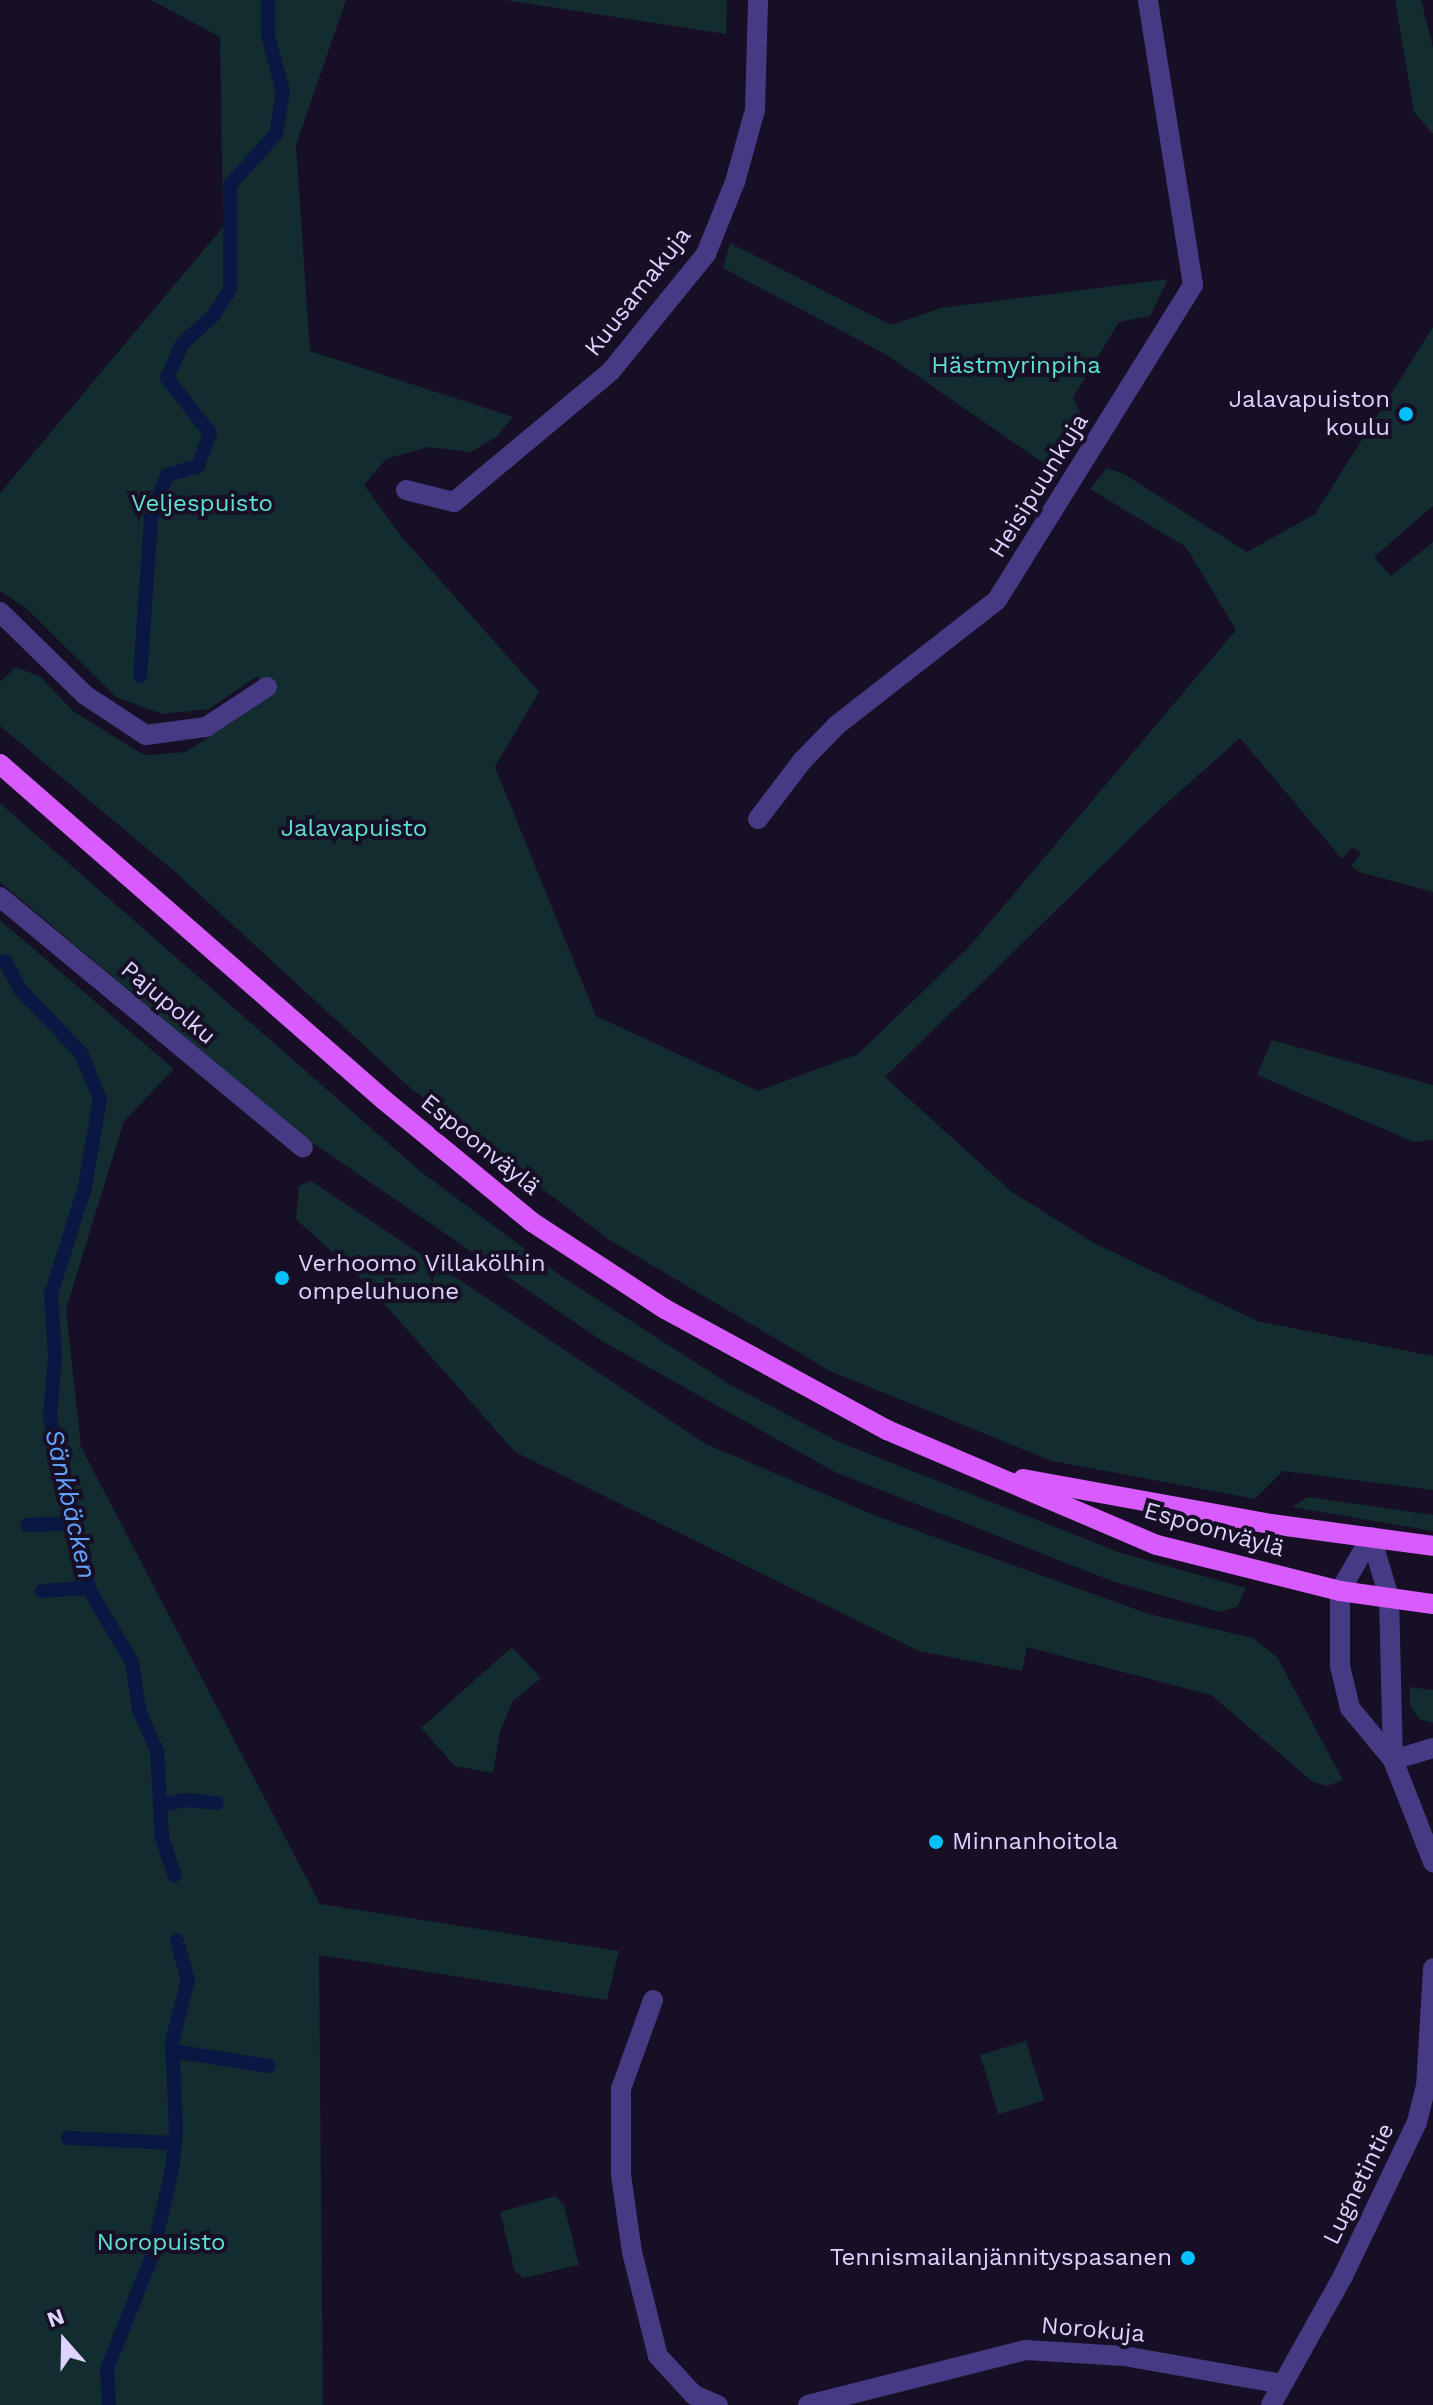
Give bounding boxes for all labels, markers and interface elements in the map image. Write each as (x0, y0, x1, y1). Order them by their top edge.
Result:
street label: Kuusamakuja (579, 222, 697, 362)
park label: Hästmyrinpiha (931, 352, 1101, 380)
place label: Jalavapuiston koulu (1229, 386, 1390, 442)
marker: Jalavapuiston koulu (1397, 405, 1415, 423)
street label: Heisipuunkuja (983, 409, 1095, 563)
park label: Veljespuisto (131, 490, 273, 518)
park label: Jalavapuisto (281, 815, 427, 843)
street label: Pajupolku (115, 955, 221, 1051)
street label: Espoonväylä (415, 1088, 545, 1202)
place label: Verhoomo Villakölhin ompeluhuone (298, 1250, 546, 1306)
marker: Verhoomo Villakölhin ompeluhuone (273, 1269, 291, 1287)
water label: Sänkbäcken (38, 1426, 102, 1582)
street label: Espoonväylä (1140, 1496, 1288, 1564)
place label: Minnanhoitola (952, 1828, 1118, 1856)
marker: Minnanhoitola (927, 1833, 945, 1851)
street label: Lugnetintie (1317, 2119, 1401, 2249)
park label: Noropuisto (97, 2229, 225, 2257)
place label: Tennismailanjännityspasanen (830, 2244, 1172, 2272)
marker: Tennismailanjännityspasanen (1179, 2249, 1197, 2267)
north arrow (24, 2301, 104, 2381)
text: N (44, 2303, 68, 2333)
street label: Norokuja (1040, 2311, 1146, 2349)

